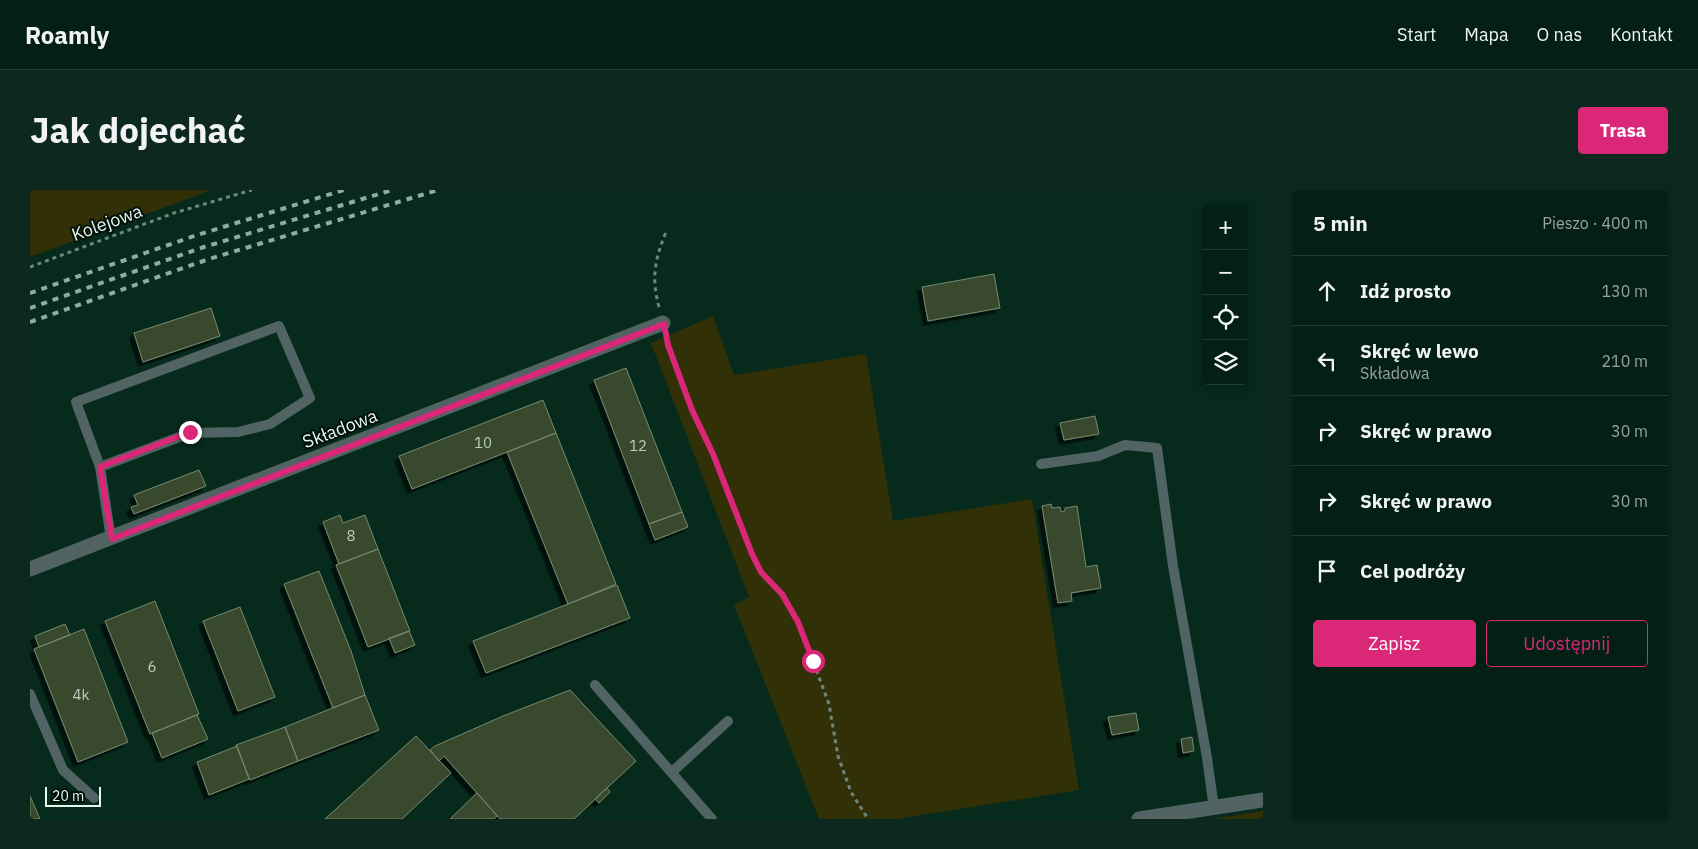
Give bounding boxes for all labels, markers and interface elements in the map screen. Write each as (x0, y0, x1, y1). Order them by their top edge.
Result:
text: Roamly (25, 19, 109, 51)
text: Start (1397, 23, 1436, 46)
text: Mapa (1464, 23, 1509, 46)
text: O nas (1537, 23, 1582, 46)
text: Kontakt (1610, 23, 1673, 46)
text: Jak dojechać (30, 107, 246, 153)
button: Trasa (1578, 107, 1668, 154)
street label: Kolejowa (68, 199, 146, 246)
map controls (1203, 205, 1248, 385)
button: + (1203, 205, 1248, 250)
text: 5 min (1313, 209, 1368, 237)
text: Pieszo · 400 m (1542, 213, 1648, 233)
button: − (1203, 250, 1248, 295)
icon: ahead (1313, 277, 1341, 305)
text: Idź prosto (1360, 279, 1451, 303)
text: 130 m (1601, 281, 1648, 301)
button: locate (1203, 295, 1248, 340)
text: Skręć w lewo (1360, 339, 1479, 363)
button: layers (1203, 340, 1248, 385)
icon: left (1313, 347, 1341, 375)
text: 210 m (1601, 351, 1648, 371)
text: Składowa (1360, 363, 1430, 383)
street label: Składowa (299, 404, 381, 453)
icon: right (1313, 417, 1341, 445)
text: Skręć w prawo (1360, 419, 1492, 443)
route end (179, 421, 202, 444)
text: 30 m (1611, 421, 1648, 441)
house number: 10 (474, 433, 492, 452)
house number: 12 (629, 436, 647, 455)
icon: right (1313, 487, 1341, 515)
text: Skręć w prawo (1360, 489, 1492, 513)
text: 30 m (1611, 491, 1648, 511)
house number: 8 (346, 526, 356, 545)
icon: arrive (1313, 557, 1341, 585)
text: Cel podróży (1360, 559, 1465, 583)
button: Zapisz (1313, 620, 1476, 667)
button: Udostępnij (1486, 620, 1648, 667)
route start (802, 650, 825, 673)
house number: 6 (147, 657, 157, 676)
house number: 4k (73, 685, 90, 704)
scale bar (45, 784, 101, 807)
text: 20 m (52, 787, 84, 805)

